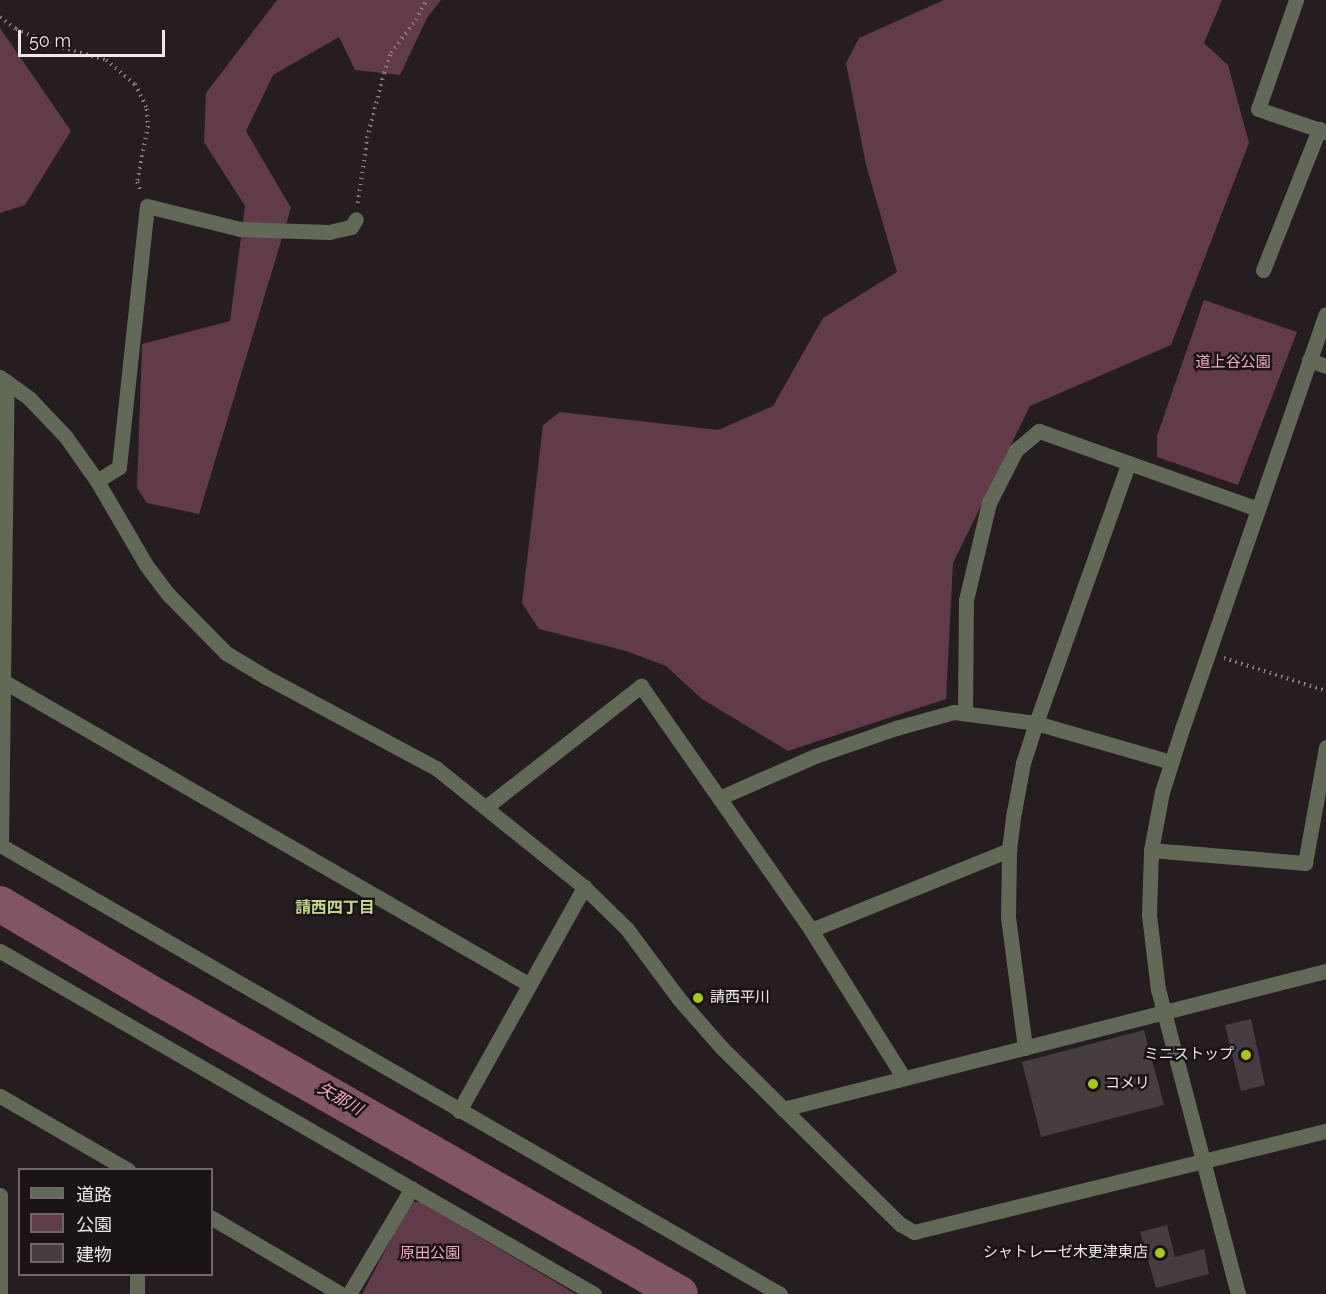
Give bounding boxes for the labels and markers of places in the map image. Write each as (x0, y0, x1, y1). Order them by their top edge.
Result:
place label: 請西平川 (710, 989, 770, 1007)
marker: 請西平川 (691, 991, 705, 1005)
place label: ミニストップ (1144, 1046, 1234, 1064)
marker: ミニストップ (1239, 1048, 1253, 1062)
place label: コメリ (1105, 1075, 1150, 1093)
marker: コメリ (1086, 1077, 1100, 1091)
place label: シャトレーゼ木更津東店 (983, 1244, 1148, 1262)
marker: シャトレーゼ木更津東店 (1153, 1246, 1167, 1260)

